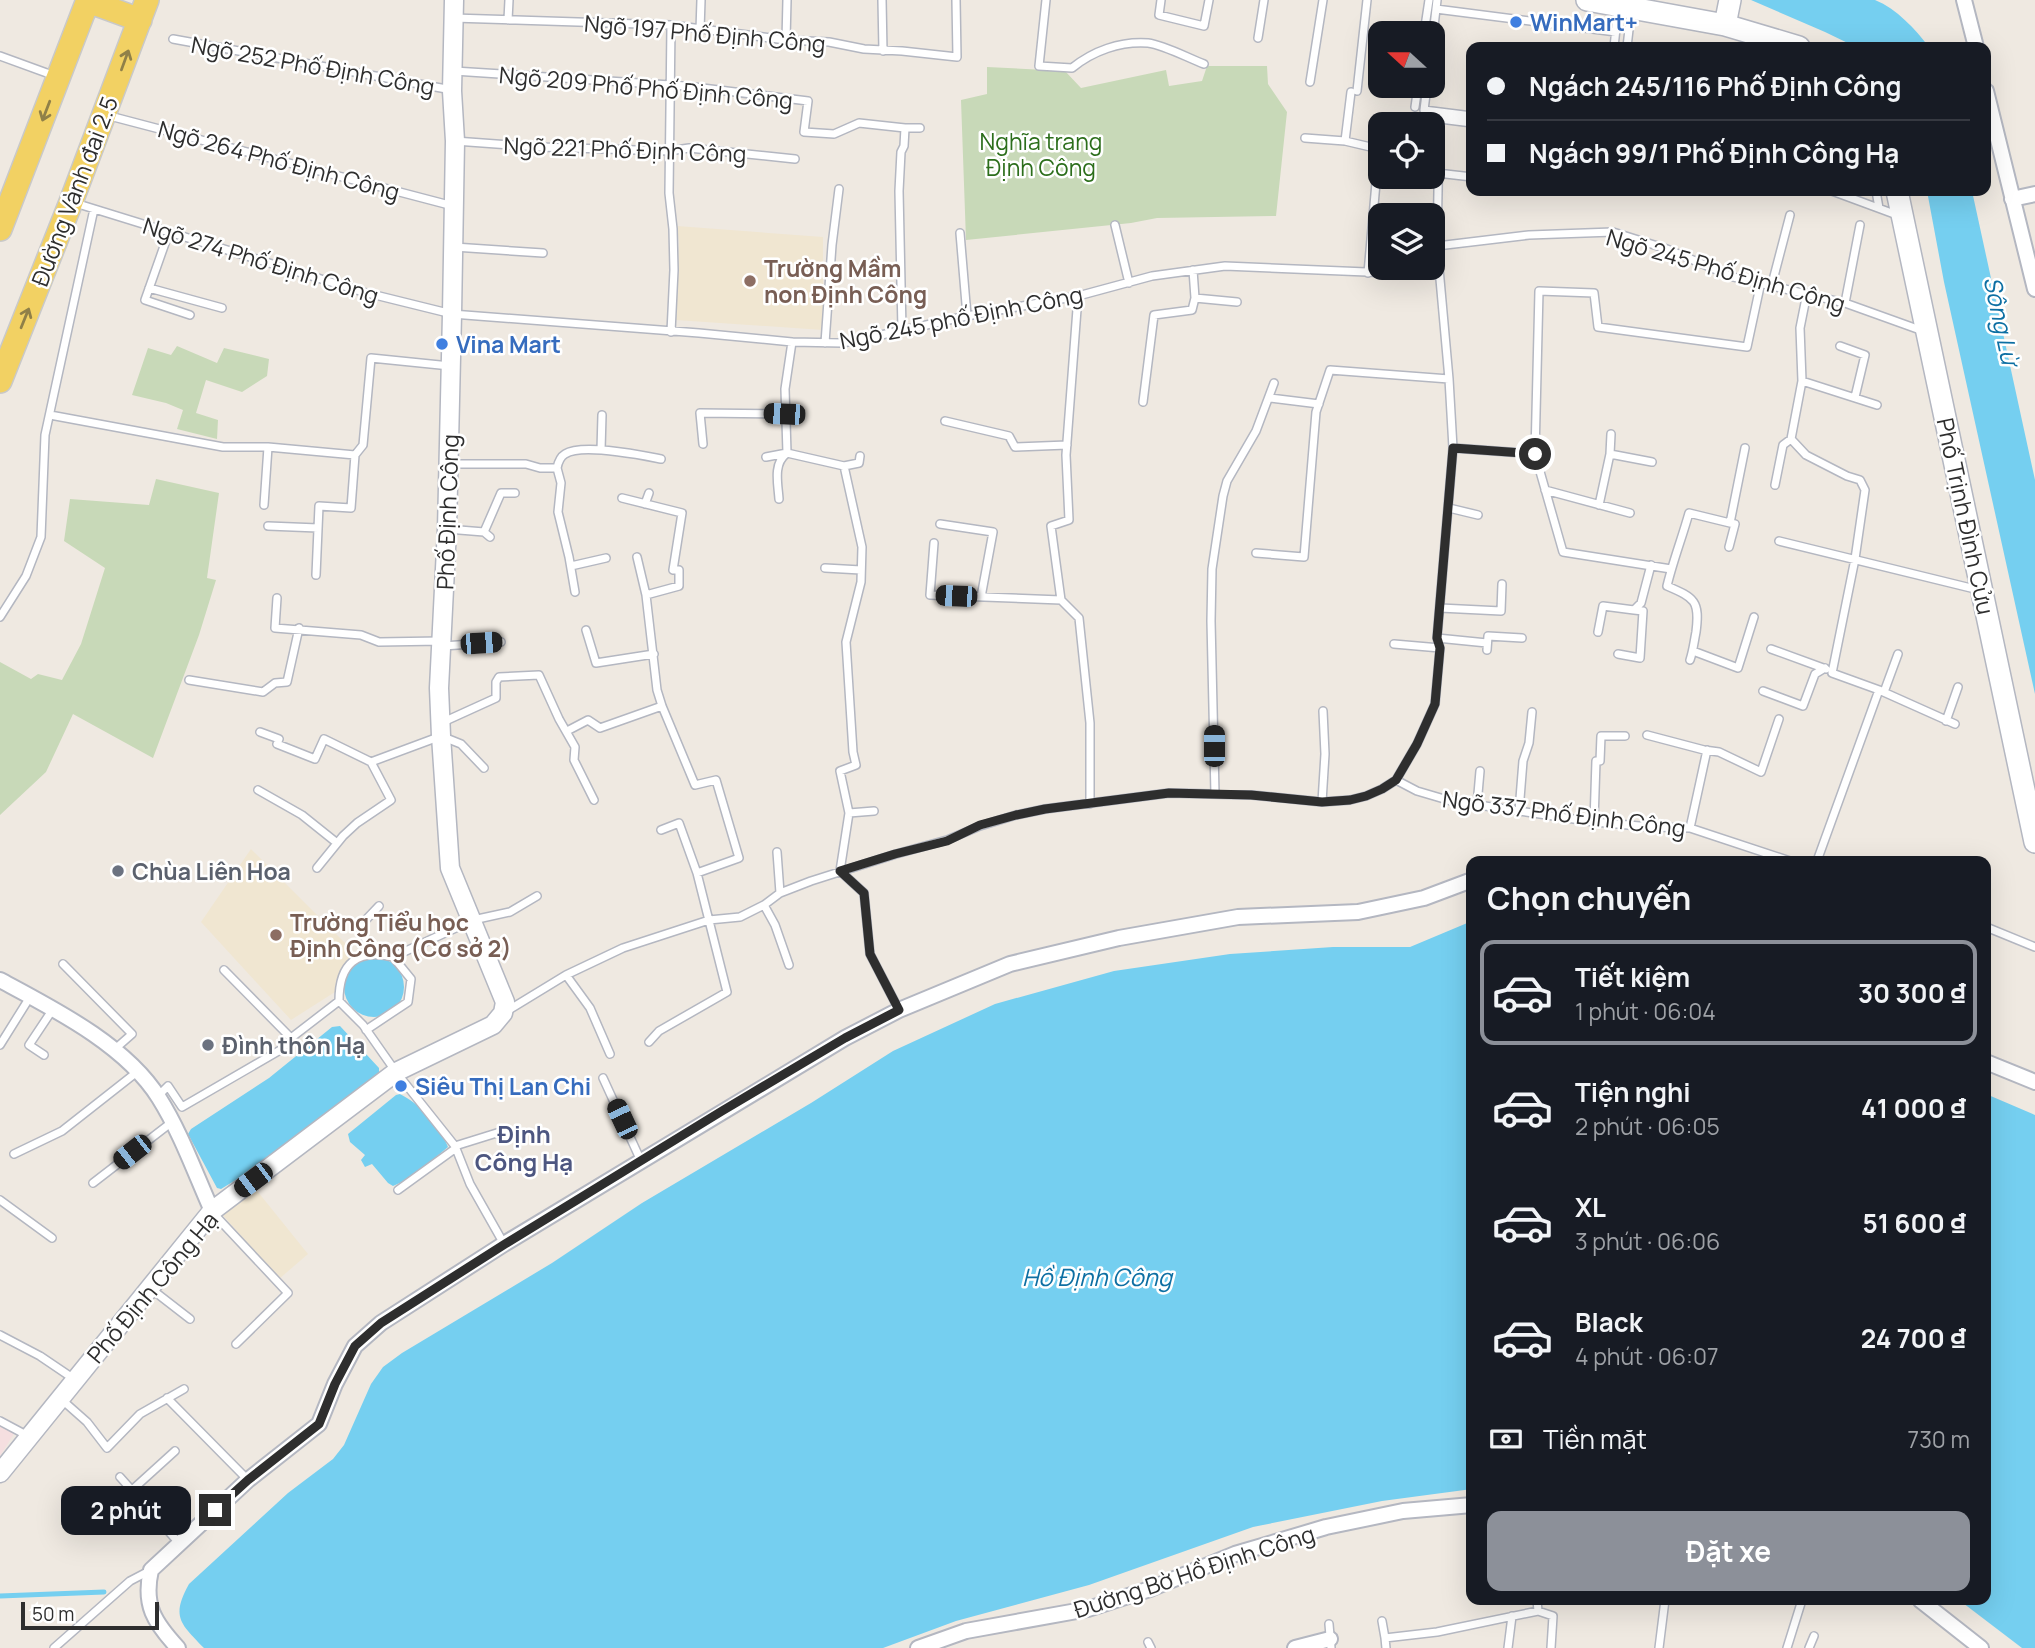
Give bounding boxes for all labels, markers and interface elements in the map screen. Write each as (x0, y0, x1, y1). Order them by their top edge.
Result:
place label: WinMart+ (1530, 6, 1638, 38)
street label: Ngõ 197 Phố Định Công (583, 7, 827, 59)
marker: WinMart+ (1508, 14, 1524, 30)
north arrow (1368, 21, 1446, 98)
map controls (1368, 21, 1445, 280)
street label: Ngõ 252 Phố Định Công (189, 28, 437, 102)
one-way arrow (119, 50, 132, 71)
street label: Ngõ 209 Phố Phố Định Công (498, 58, 794, 116)
text: Ngách 245/116 Phố Định Công (1529, 68, 1901, 104)
street label: Đường Vành đai 2.5 (23, 91, 125, 291)
one-way arrow (39, 100, 52, 121)
street label: Ngõ 264 Phố Định Công (155, 112, 403, 208)
button: locate (1368, 112, 1445, 189)
park label: Nghĩa trang Định Công (980, 125, 1102, 183)
street label: Ngõ 221 Phố Định Công (503, 129, 747, 169)
text: Ngách 99/1 Phố Định Công Hạ (1529, 135, 1899, 171)
button: layers (1368, 203, 1445, 280)
street label: Ngõ 274 Phố Định Công (139, 209, 383, 311)
street label: Ngõ 245 Phố Định Công (1603, 221, 1849, 319)
place label: Trường Mầm non Định Công (764, 252, 927, 310)
marker: Trường Mầm non Định Công (742, 273, 758, 289)
water label: Sông Lừ (1977, 273, 2028, 371)
street label: Ngõ 245 phố Định Công (837, 278, 1085, 356)
one-way arrow (20, 308, 33, 329)
place label: Vina Mart (456, 328, 561, 360)
marker: Vina Mart (434, 336, 450, 352)
car (763, 403, 806, 425)
street label: Phố Trịnh Đình Cửu (1930, 415, 2002, 617)
street label: Phố Định Công (428, 434, 466, 590)
route start (1519, 438, 1551, 470)
car (935, 585, 978, 607)
car (460, 631, 503, 655)
car (1204, 725, 1225, 767)
street label: Ngõ 337 Phố Định Công (1441, 782, 1687, 844)
place label: Chùa Liên Hoa (132, 855, 291, 887)
marker: Chùa Liên Hoa (110, 863, 126, 879)
text: Chọn chuyến (1487, 876, 1691, 920)
place label: Trường Tiểu học Định Công (Cơ sở 2) (290, 906, 512, 964)
marker: Trường Tiểu học Định Công (Cơ sở 2) (268, 927, 284, 943)
text: Tiết kiệm (1575, 959, 1690, 995)
icon: car (1491, 961, 1554, 1024)
text: 30 300 ₫ (1858, 975, 1966, 1011)
text: 1 phút · 06:04 (1575, 995, 1716, 1027)
place label: Đình thôn Hạ (222, 1029, 365, 1061)
marker: Đình thôn Hạ (200, 1037, 216, 1053)
place label: Siêu Thị Lan Chi (415, 1070, 591, 1102)
text: Tiện nghi (1575, 1074, 1691, 1110)
icon: car (1491, 1076, 1554, 1139)
marker: Siêu Thị Lan Chi (393, 1078, 409, 1094)
text: 41 000 ₫ (1861, 1090, 1966, 1126)
car (604, 1096, 641, 1142)
text: 2 phút · 06:05 (1575, 1110, 1720, 1142)
district label: Định Công Hạ (475, 1117, 573, 1178)
car (109, 1131, 156, 1173)
car (230, 1159, 277, 1201)
text: XL (1575, 1189, 1606, 1225)
icon: car (1491, 1191, 1554, 1254)
street label: Phố Định Công Hạ (79, 1204, 225, 1370)
text: 51 600 ₫ (1863, 1205, 1966, 1241)
text: 3 phút · 06:06 (1575, 1225, 1720, 1257)
water label: Hồ Định Công (1022, 1260, 1174, 1293)
text: Black (1575, 1304, 1643, 1340)
icon: car (1491, 1306, 1554, 1369)
text: 24 700 ₫ (1861, 1320, 1966, 1356)
text: 4 phút · 06:07 (1575, 1340, 1718, 1372)
icon: cash (1487, 1420, 1525, 1458)
text: Tiền mặt (1543, 1421, 1647, 1457)
text: 730 m (1908, 1423, 1970, 1455)
callout: 2 phút (61, 1486, 190, 1534)
text: 2 phút (90, 1494, 162, 1526)
route end (199, 1494, 231, 1526)
button: Đặt xe (1487, 1511, 1970, 1591)
street label: Đường Bờ Hồ Định Công (1069, 1517, 1319, 1625)
scale bar (21, 1599, 159, 1631)
text: 50 m (32, 1601, 74, 1627)

